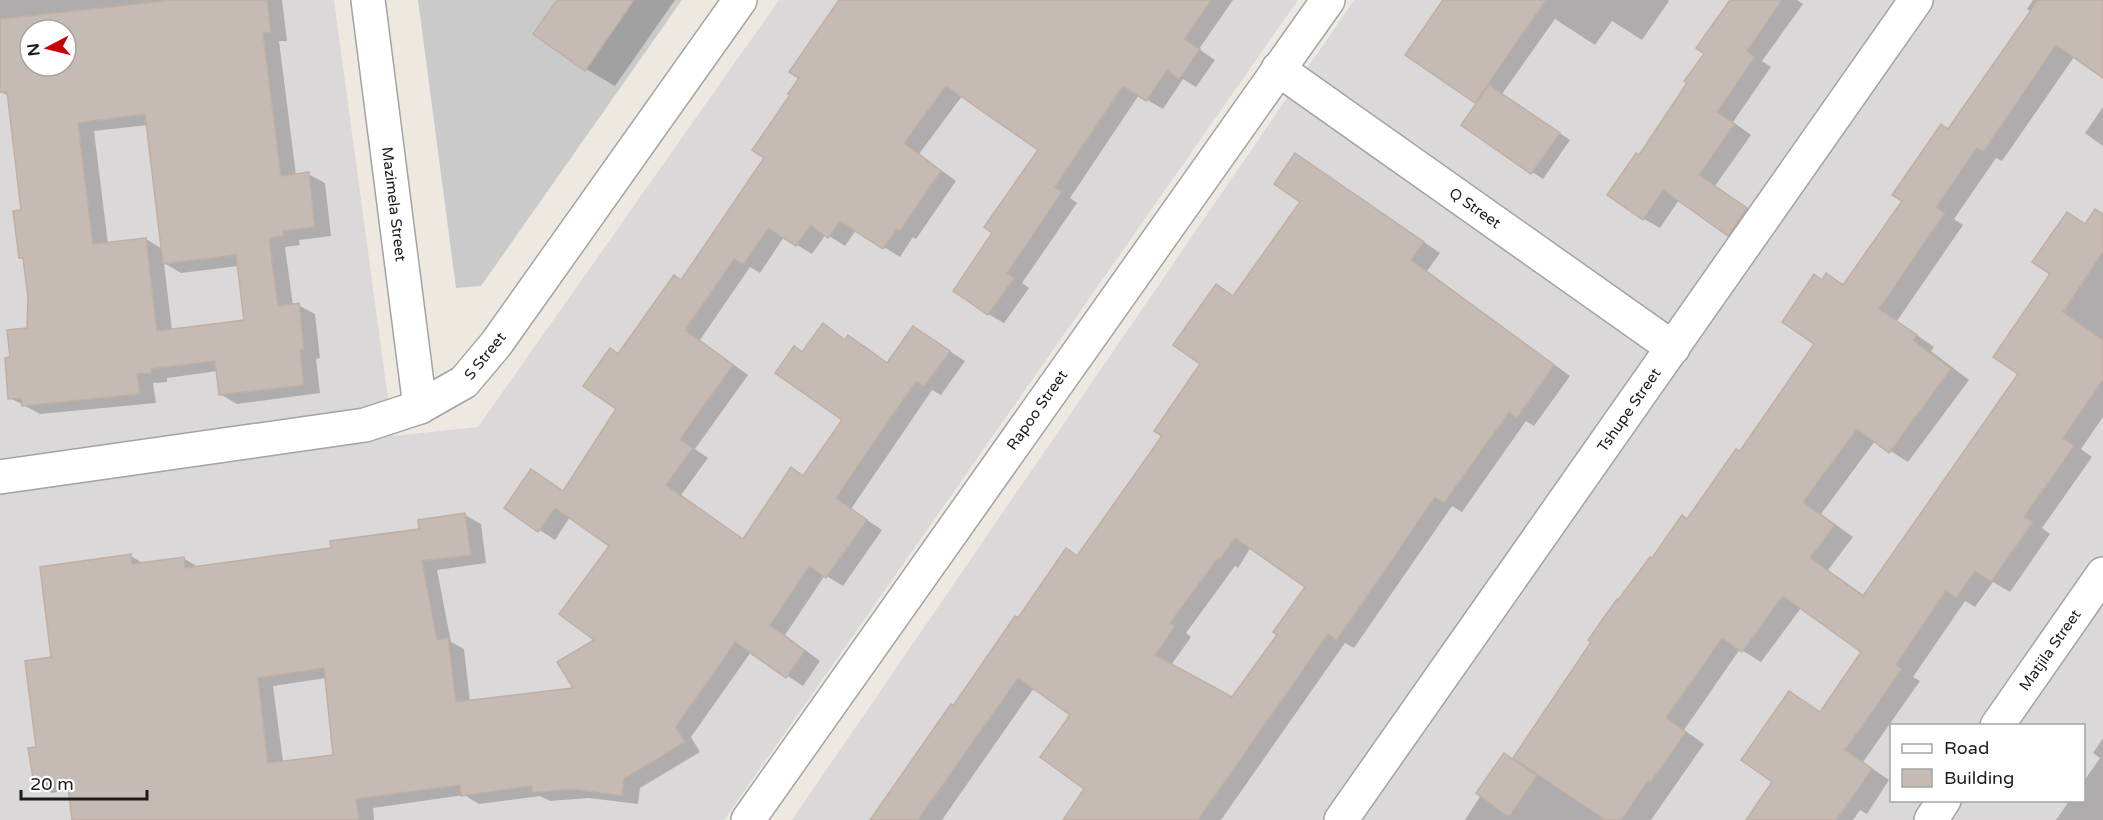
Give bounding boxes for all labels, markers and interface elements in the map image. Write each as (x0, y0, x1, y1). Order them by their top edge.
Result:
north arrow (18, 18, 78, 78)
text: N (23, 42, 45, 57)
street label: Mazimela Street (378, 146, 410, 263)
street label: Q Street (1446, 184, 1505, 232)
street label: S Street (460, 328, 510, 383)
street label: Tshupe Street (1593, 364, 1665, 455)
street label: Rapoo Street (1003, 366, 1071, 453)
street label: Matjila Street (2015, 606, 2085, 694)
legend (1890, 724, 2085, 802)
text: Road (1944, 737, 1989, 759)
scale bar (21, 763, 147, 801)
text: Building (1944, 767, 2014, 789)
text: 20 m (30, 773, 74, 795)

